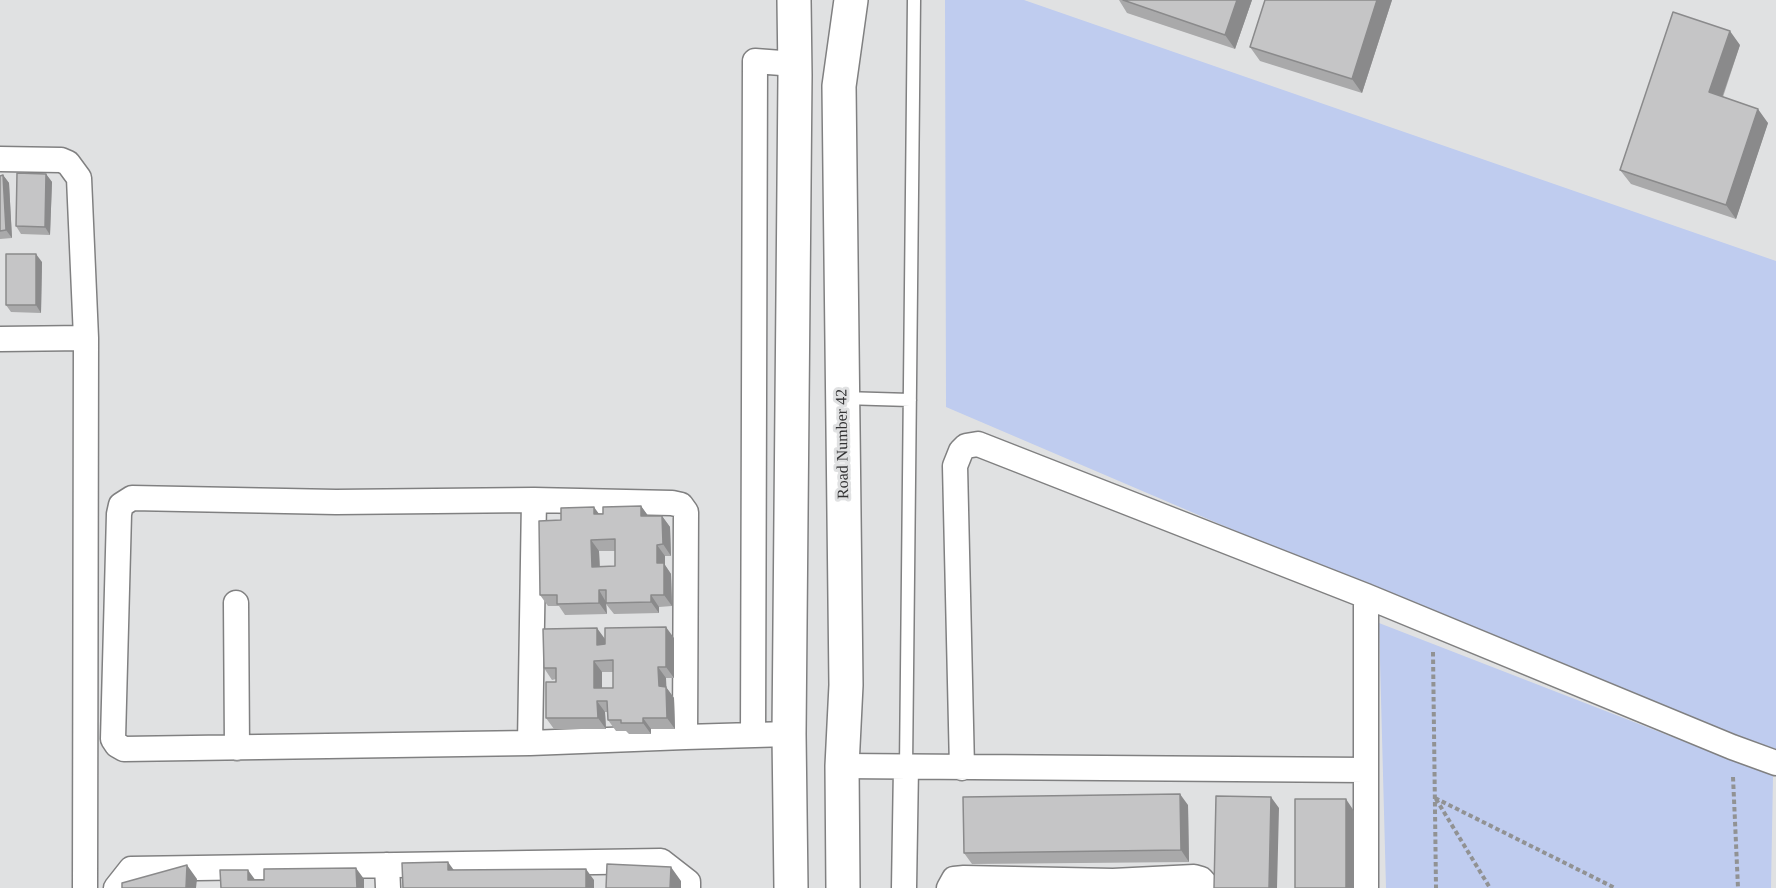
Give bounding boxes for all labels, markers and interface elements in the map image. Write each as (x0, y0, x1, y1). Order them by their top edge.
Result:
street label: Road Number 42 (832, 380, 854, 508)

